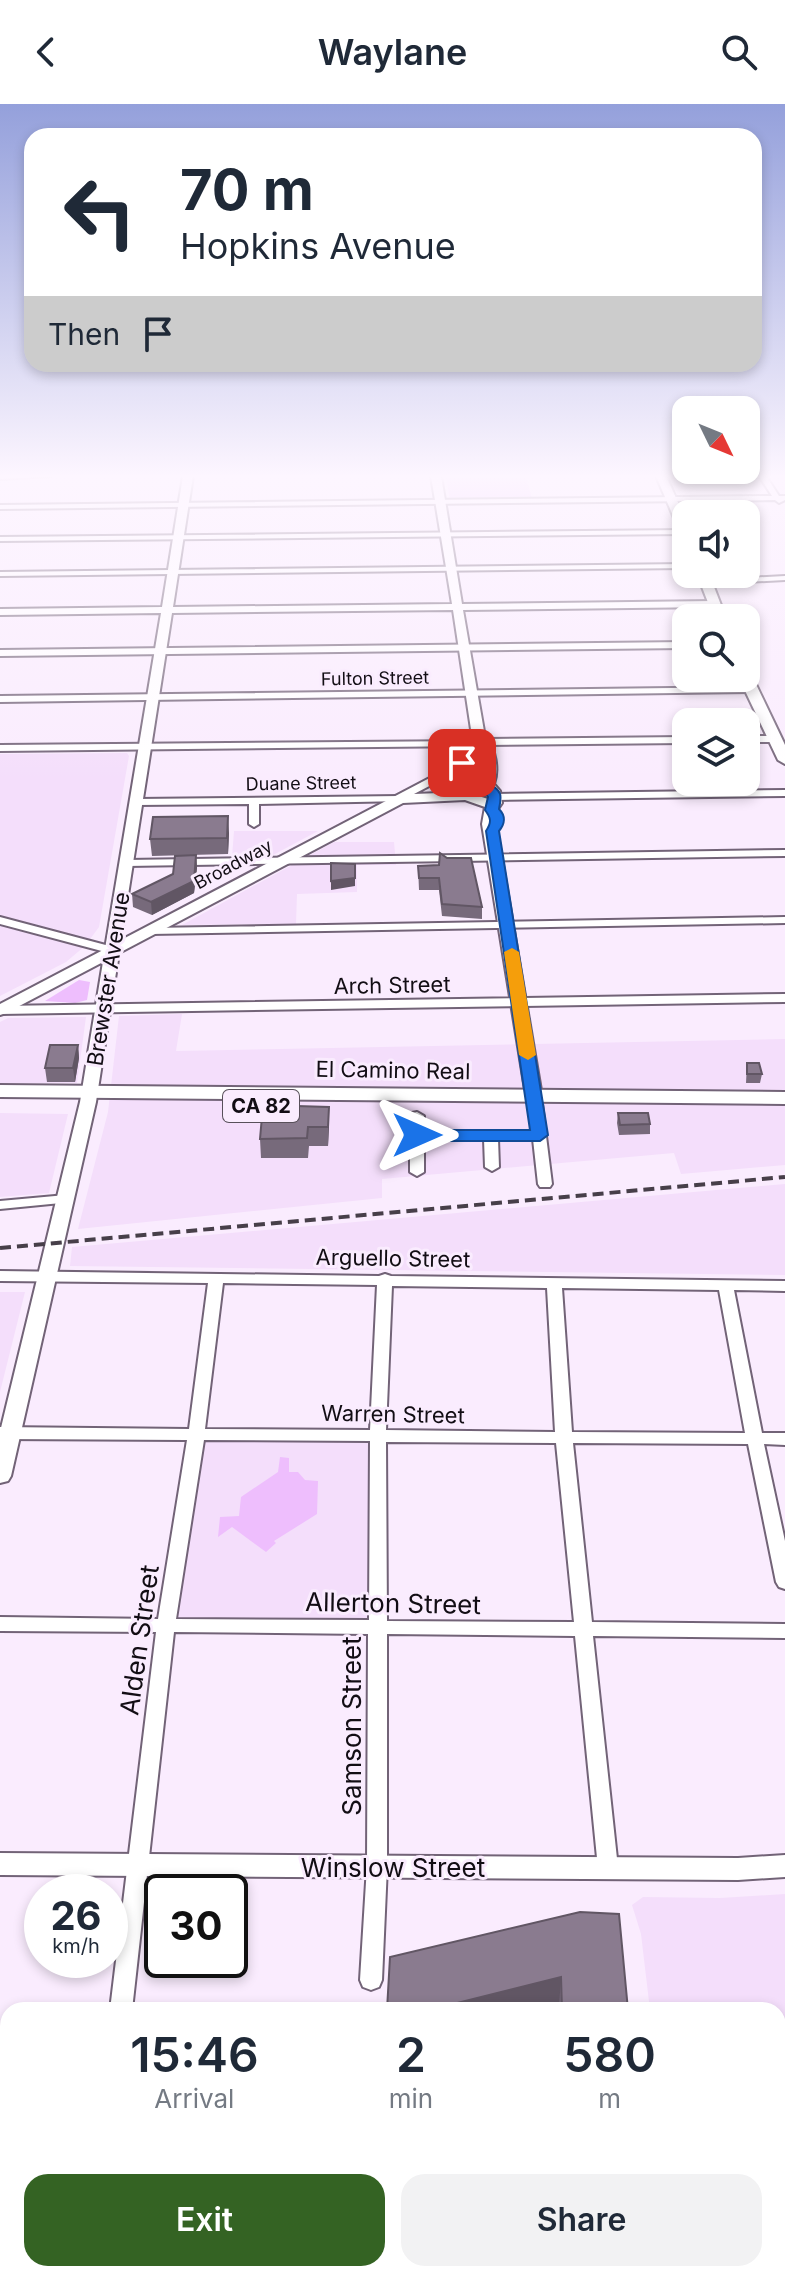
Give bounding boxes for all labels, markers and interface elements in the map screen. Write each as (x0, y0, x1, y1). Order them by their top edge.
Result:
icon: back (24, 30, 68, 74)
text: Waylane (318, 30, 467, 74)
icon: search (717, 30, 761, 74)
text: 70 m (180, 156, 314, 224)
icon: left (48, 160, 152, 264)
text: Hopkins Avenue (180, 224, 456, 268)
icon: arrive (136, 312, 180, 356)
text: Then (48, 316, 120, 352)
north arrow (672, 396, 760, 484)
map controls (672, 396, 760, 796)
button: sound (672, 500, 760, 588)
button: search (672, 604, 760, 692)
street label: Fulton Street (321, 667, 429, 689)
button: layers (672, 708, 760, 796)
pin (428, 729, 496, 797)
icon: arrive (440, 741, 484, 785)
street label: Duane Street (245, 772, 357, 794)
street label: Broadway (191, 835, 275, 893)
street label: Brewster Avenue (81, 890, 135, 1068)
street label: Arch Street (333, 971, 451, 999)
street label: El Camino Real (315, 1056, 471, 1084)
road number: CA 82 (223, 1090, 299, 1122)
position arrow (375, 1093, 459, 1177)
street label: Arguello Street (316, 1244, 470, 1272)
street label: Warren Street (321, 1400, 465, 1428)
street label: Alden Street (113, 1563, 165, 1717)
street label: Allerton Street (305, 1586, 481, 1620)
street label: Samson Street (336, 1636, 367, 1816)
street label: Winslow Street (301, 1852, 485, 1883)
speed limit sign: 30 (144, 1874, 248, 1978)
text: 26 (50, 1891, 102, 1940)
text: km/h (52, 1934, 100, 1958)
text: 15:46 (130, 2025, 259, 2084)
text: 2 (396, 2025, 426, 2084)
text: 580 (563, 2025, 656, 2084)
text: Arrival (154, 2083, 234, 2114)
text: min (389, 2083, 433, 2114)
text: m (598, 2083, 621, 2114)
button: Exit (24, 2174, 385, 2266)
button: Share (401, 2174, 762, 2266)

